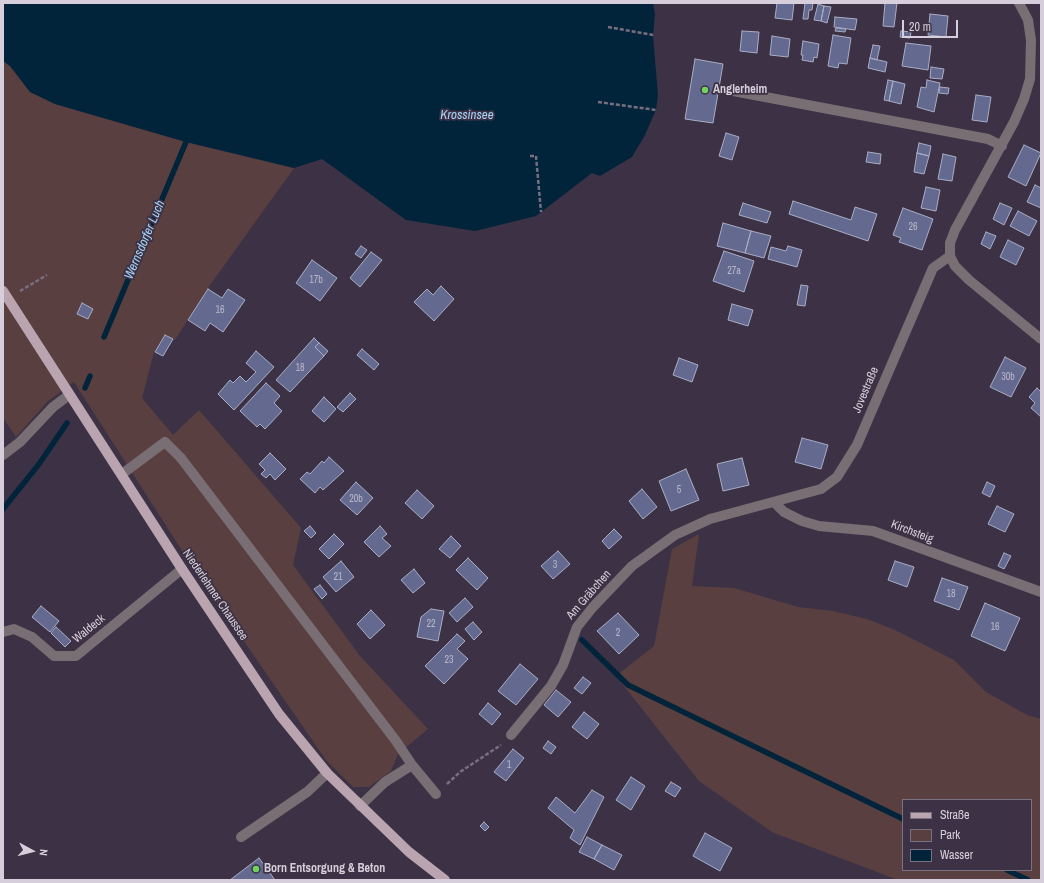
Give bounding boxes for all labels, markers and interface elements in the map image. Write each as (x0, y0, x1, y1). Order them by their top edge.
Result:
scale bar (904, 12, 960, 38)
text: 20 m (909, 19, 931, 35)
place label: Anglerheim (713, 83, 767, 97)
marker: Anglerheim (700, 85, 710, 95)
water label: Krossinsee (440, 108, 494, 124)
water label: Wernsdorfer Luch (121, 198, 169, 282)
house number: 26 (908, 221, 918, 233)
house number: 27a (727, 265, 741, 277)
house number: 17b (309, 274, 323, 286)
house number: 16 (215, 304, 225, 316)
house number: 18 (295, 362, 305, 374)
street label: Jovestraße (850, 365, 882, 415)
house number: 30b (1001, 371, 1015, 383)
house number: 5 (677, 484, 681, 496)
house number: 20b (349, 493, 363, 505)
street label: Kirchsteig (889, 517, 935, 547)
street label: Niederlehmer Chaussee (179, 547, 251, 643)
house number: 3 (553, 559, 557, 571)
street label: Am Gräbchen (564, 567, 614, 623)
house number: 21 (333, 571, 343, 583)
house number: 18 (946, 588, 956, 600)
street label: Waldeck (70, 612, 108, 646)
house number: 22 (426, 618, 436, 630)
house number: 16 (990, 621, 1000, 633)
house number: 2 (616, 627, 620, 639)
house number: 23 (444, 654, 454, 666)
house number: 1 (507, 759, 511, 771)
legend (902, 799, 1032, 871)
text: Straße (940, 807, 970, 823)
text: Park (940, 827, 960, 843)
north arrow (12, 831, 52, 871)
text: Wasser (940, 847, 973, 863)
text: N (37, 848, 51, 857)
place label: Born Entsorgung & Beton (264, 862, 385, 876)
marker: Born Entsorgung & Beton (251, 864, 261, 874)

